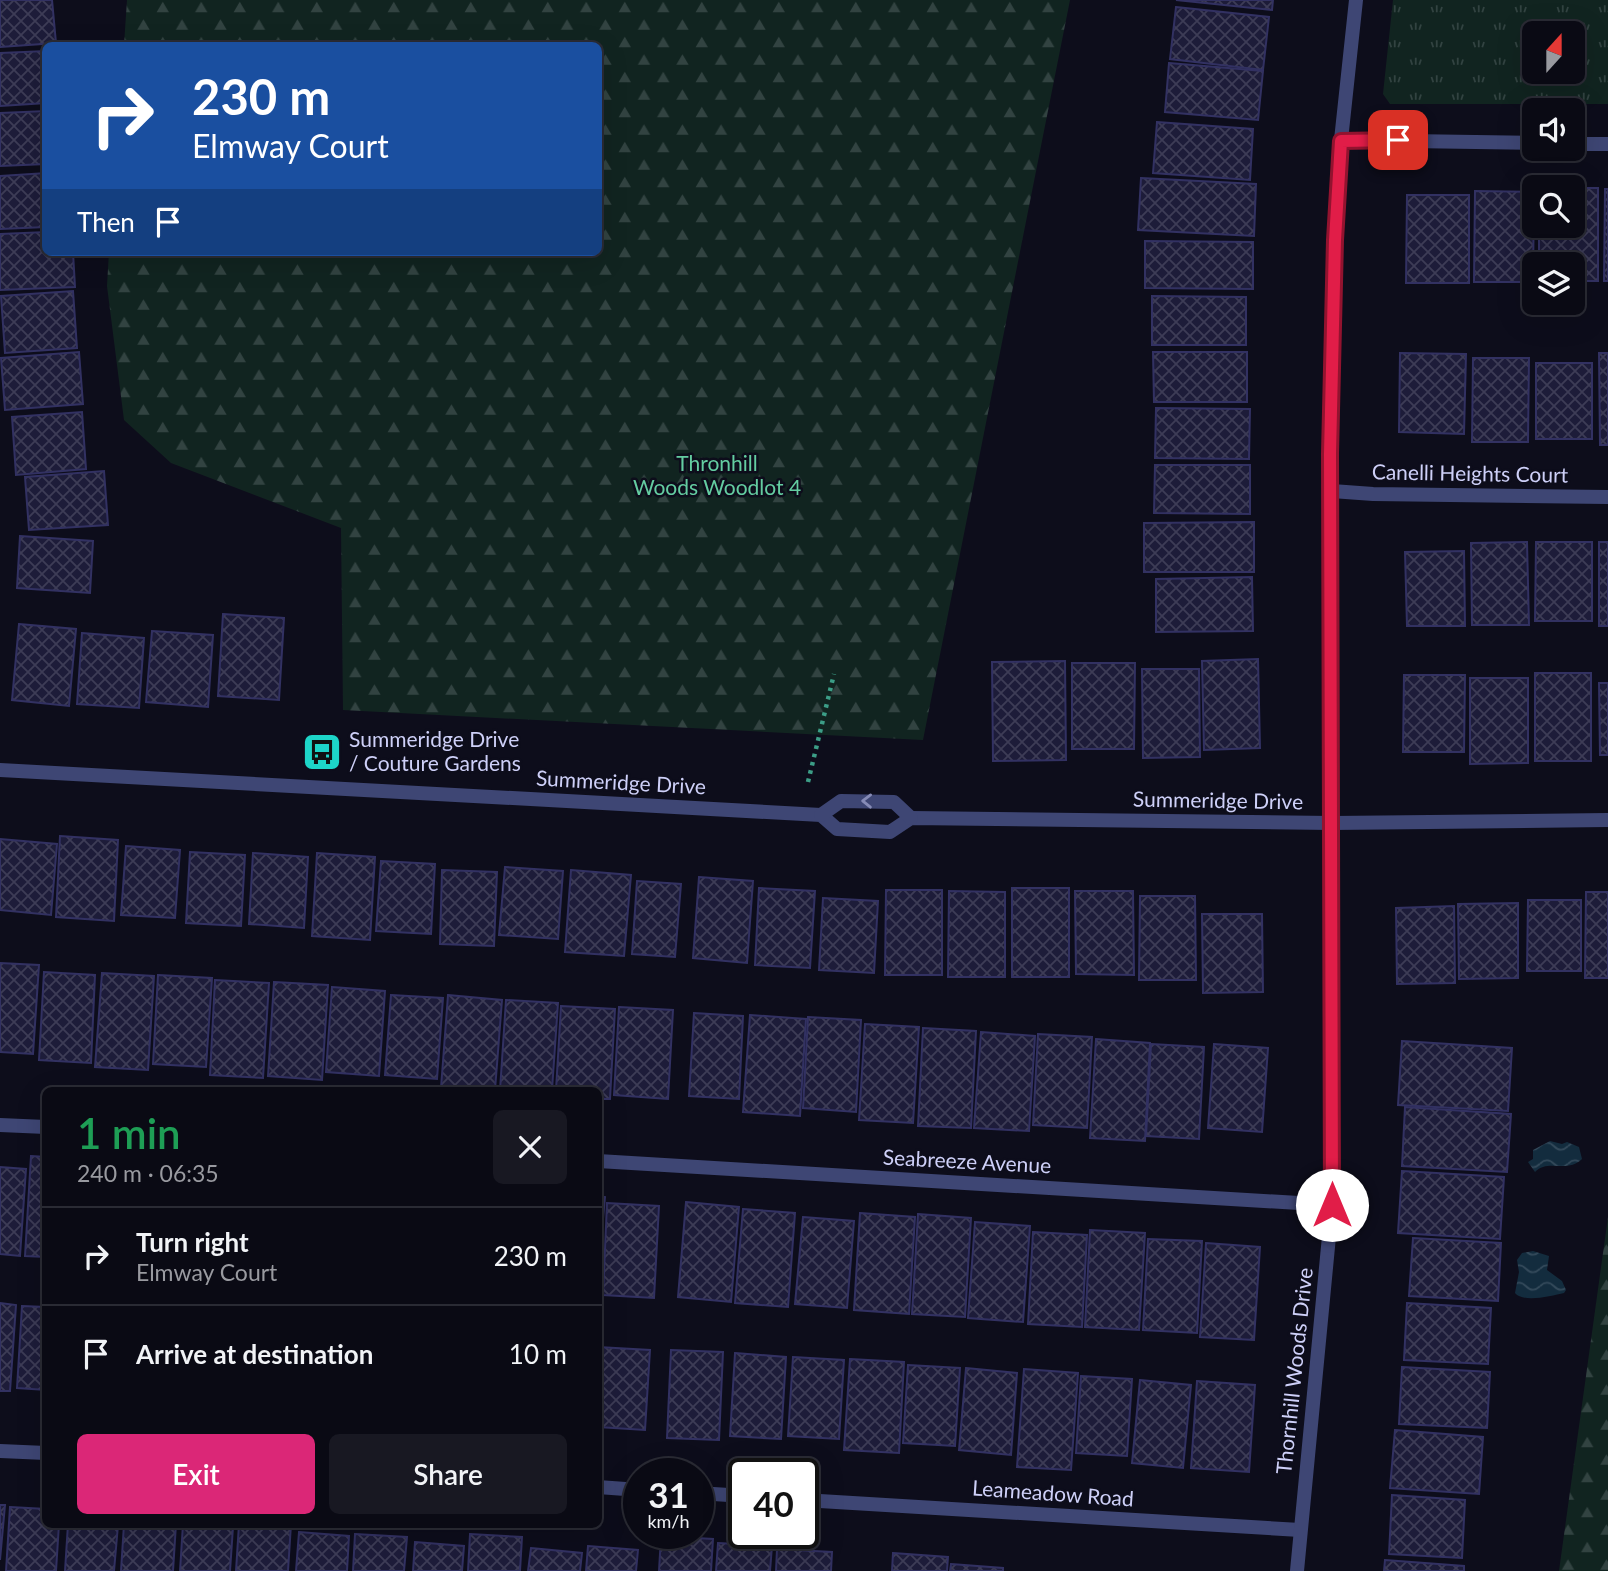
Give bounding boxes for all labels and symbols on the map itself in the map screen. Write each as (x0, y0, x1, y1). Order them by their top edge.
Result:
north arrow (1522, 21, 1586, 84)
pin (1368, 110, 1428, 170)
park label: Thronhill Woods Woodlot 4 (633, 450, 801, 499)
street label: Canelli Heights Court (1372, 458, 1569, 487)
place label: Summeridge Drive / Couture Gardens (349, 726, 521, 775)
bus stop icon: Summeridge Drive / Couture Gardens (301, 731, 343, 773)
street label: Summeridge Drive (535, 765, 707, 798)
street label: Summeridge Drive (1133, 786, 1303, 813)
one-way arrow (861, 793, 872, 809)
street label: Seabreeze Avenue (882, 1144, 1052, 1177)
position arrow (1295, 1168, 1369, 1242)
street label: Thornhill Woods Drive (1270, 1266, 1317, 1475)
speed limit sign: 40 (728, 1458, 819, 1549)
street label: Leameadow Road (971, 1474, 1135, 1511)

